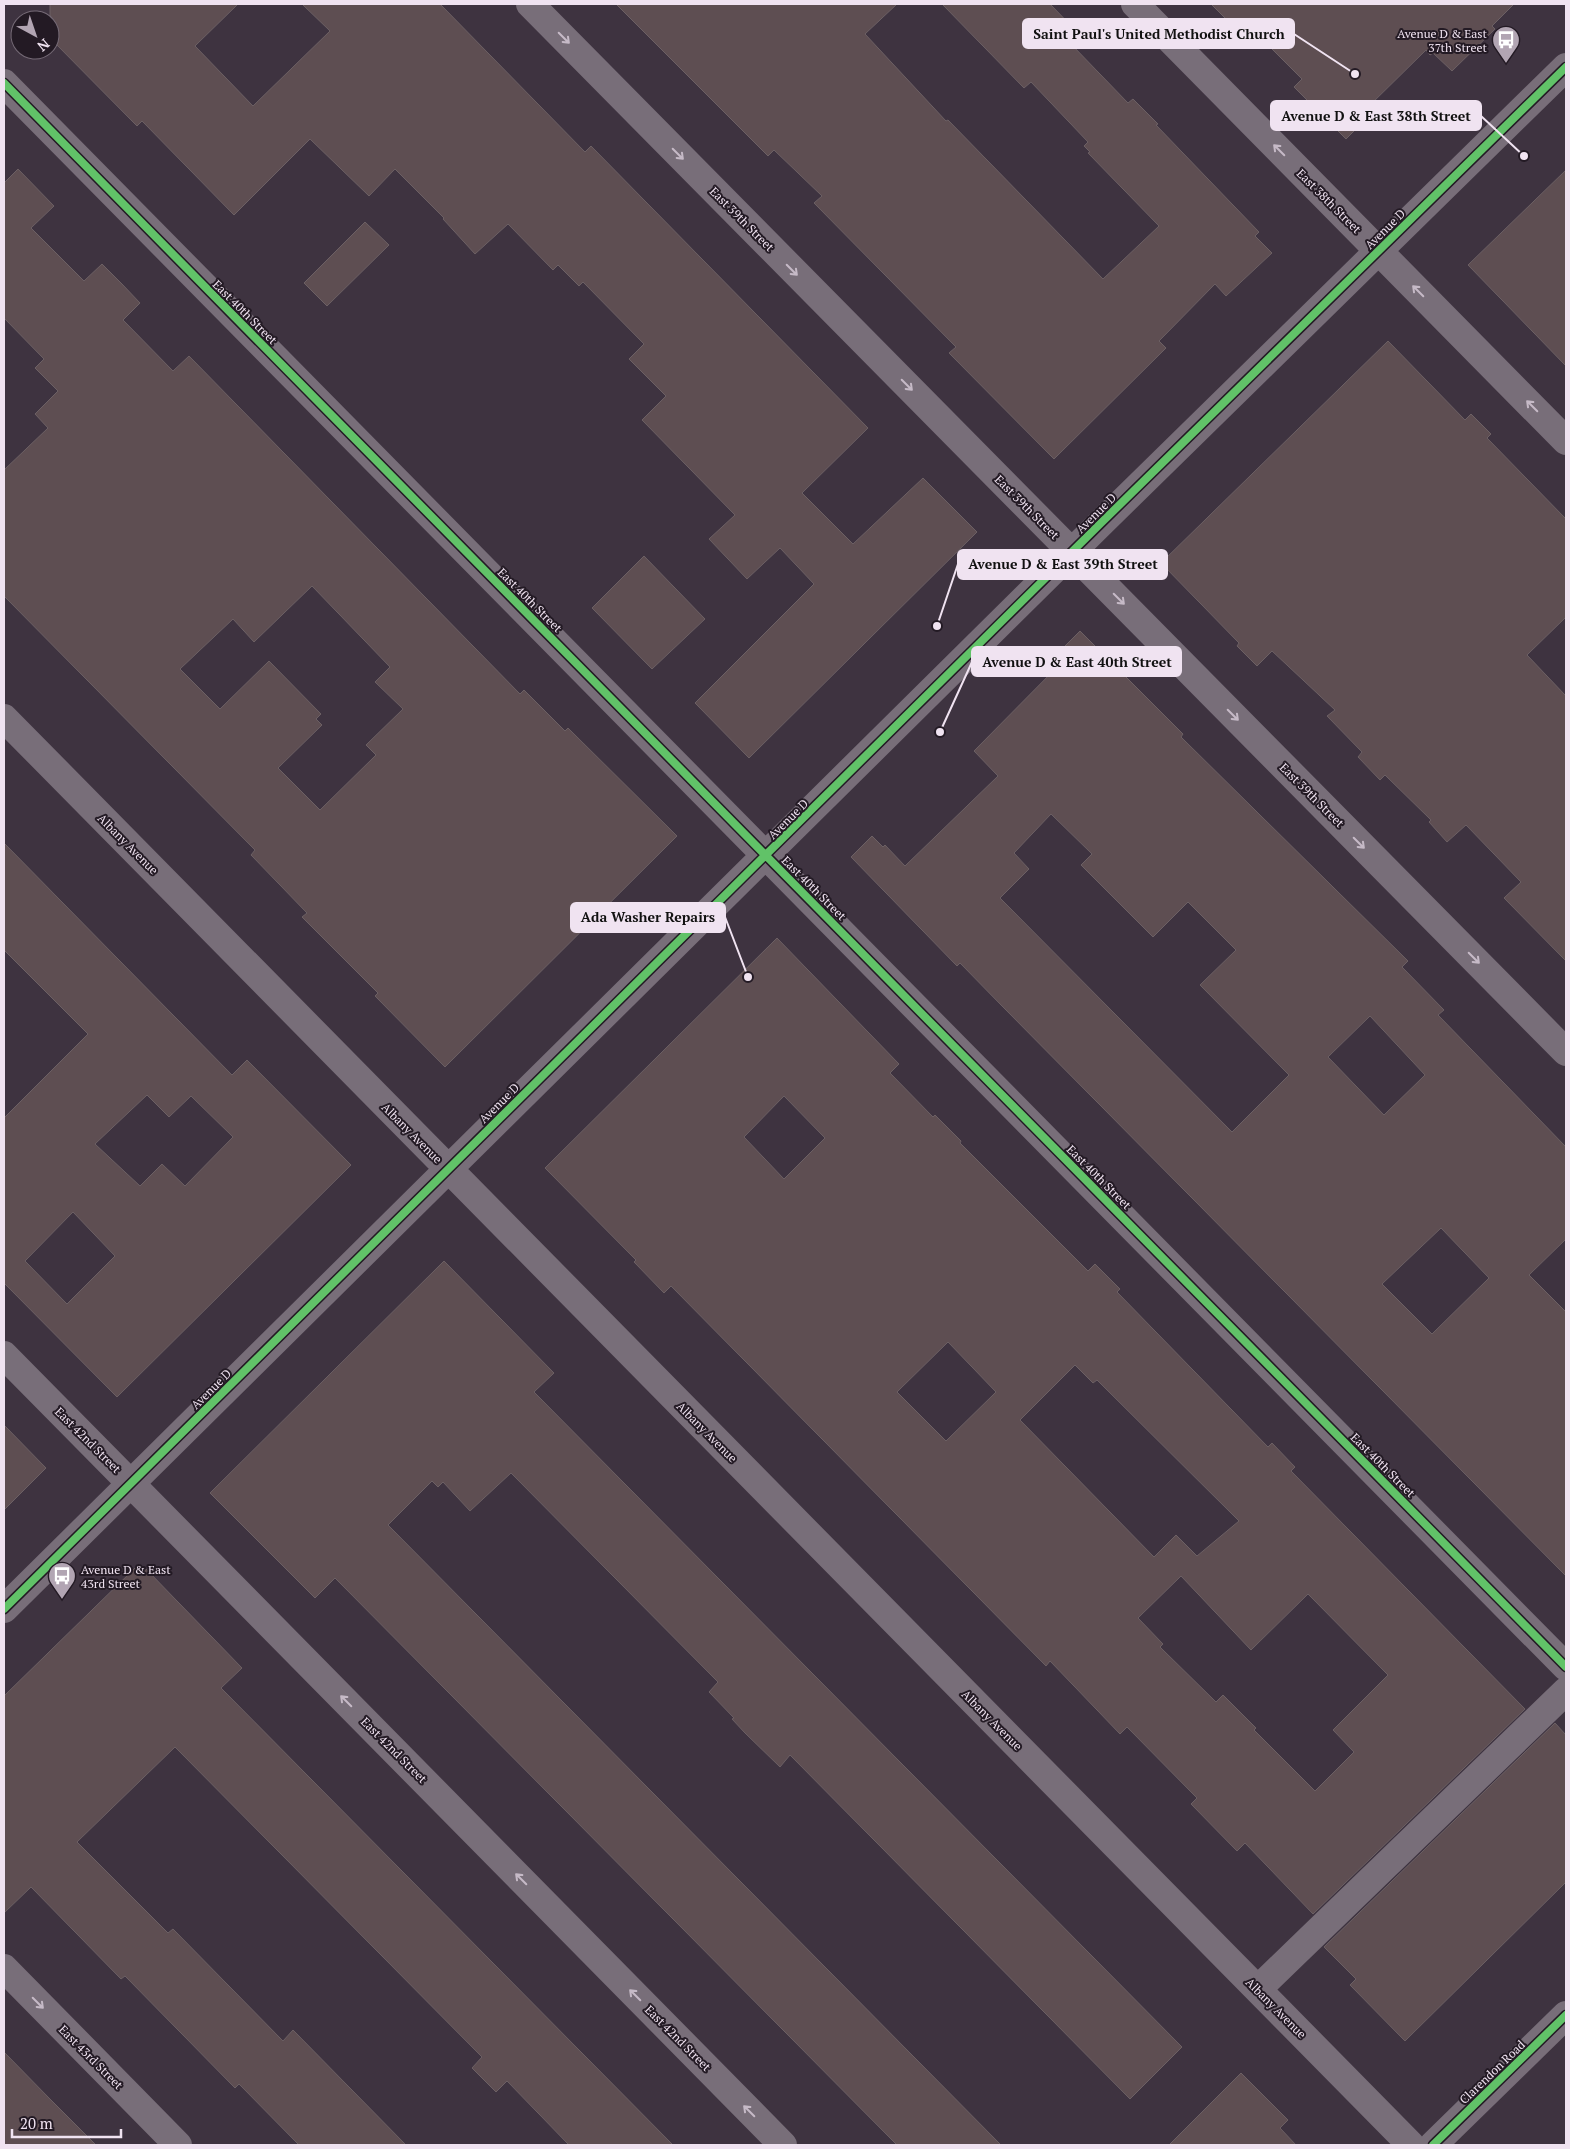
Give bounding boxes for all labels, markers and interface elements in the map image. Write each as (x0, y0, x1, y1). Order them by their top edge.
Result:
north arrow (10, 10, 60, 60)
callout: Saint Paul's United Methodist Church (1023, 19, 1294, 48)
text: Saint Paul's United Methodist Church (1033, 24, 1285, 43)
bus stop icon: Avenue D & East 37th Street (1491, 25, 1521, 64)
place label: Avenue D & East 37th Street (1397, 26, 1488, 55)
one-way arrow (558, 32, 570, 45)
text: N (33, 35, 54, 56)
callout: Avenue D & East 38th Street (1271, 101, 1481, 130)
text: Avenue D & East 38th Street (1281, 106, 1471, 125)
one-way arrow (1273, 144, 1285, 156)
one-way arrow (672, 148, 684, 160)
street label: East 38th Street (1294, 166, 1365, 237)
street label: East 39th Street (707, 184, 778, 255)
street label: Avenue D (1362, 206, 1408, 252)
one-way arrow (786, 263, 798, 275)
street label: East 40th Street (210, 277, 281, 348)
one-way arrow (1412, 284, 1424, 297)
one-way arrow (901, 379, 913, 391)
one-way arrow (1526, 400, 1538, 412)
street label: East 39th Street (992, 472, 1063, 543)
street label: Avenue D (1073, 490, 1119, 536)
callout: Avenue D & East 39th Street (958, 550, 1167, 579)
text: Avenue D & East 39th Street (968, 554, 1158, 573)
street label: East 40th Street (495, 565, 566, 636)
one-way arrow (1113, 593, 1125, 605)
callout: Avenue D & East 40th Street (972, 647, 1181, 676)
text: Avenue D & East 40th Street (982, 652, 1172, 671)
one-way arrow (1227, 709, 1239, 721)
street label: East 39th Street (1277, 760, 1348, 831)
street label: Avenue D (765, 796, 811, 842)
street label: Albany Avenue (95, 811, 161, 877)
one-way arrow (1353, 837, 1366, 849)
street label: East 40th Street (779, 853, 850, 924)
callout: Ada Washer Repairs (571, 903, 725, 932)
text: Ada Washer Repairs (581, 907, 715, 926)
one-way arrow (1468, 952, 1480, 965)
street label: Avenue D (476, 1080, 522, 1126)
street label: Albany Avenue (379, 1100, 445, 1166)
street label: East 40th Street (1064, 1142, 1135, 1213)
street label: Avenue D (188, 1366, 234, 1412)
street label: Albany Avenue (674, 1399, 740, 1465)
street label: East 42nd Street (52, 1404, 124, 1476)
street label: East 40th Street (1348, 1430, 1419, 1501)
bus stop icon: Avenue D & East 43rd Street (47, 1561, 77, 1600)
place label: Avenue D & East 43rd Street (81, 1562, 171, 1591)
street label: Albany Avenue (959, 1687, 1025, 1753)
one-way arrow (340, 1695, 352, 1707)
street label: East 42nd Street (358, 1714, 430, 1786)
one-way arrow (515, 1873, 527, 1885)
street label: Albany Avenue (1243, 1975, 1309, 2041)
one-way arrow (629, 1988, 641, 2001)
one-way arrow (32, 1996, 44, 2009)
street label: East 42nd Street (642, 2002, 714, 2074)
street label: East 43rd Street (56, 2022, 127, 2093)
street label: Clarendon Road (1456, 2037, 1528, 2107)
one-way arrow (743, 2104, 755, 2117)
scale bar (12, 2106, 121, 2138)
text: 20 m (20, 2113, 53, 2133)

